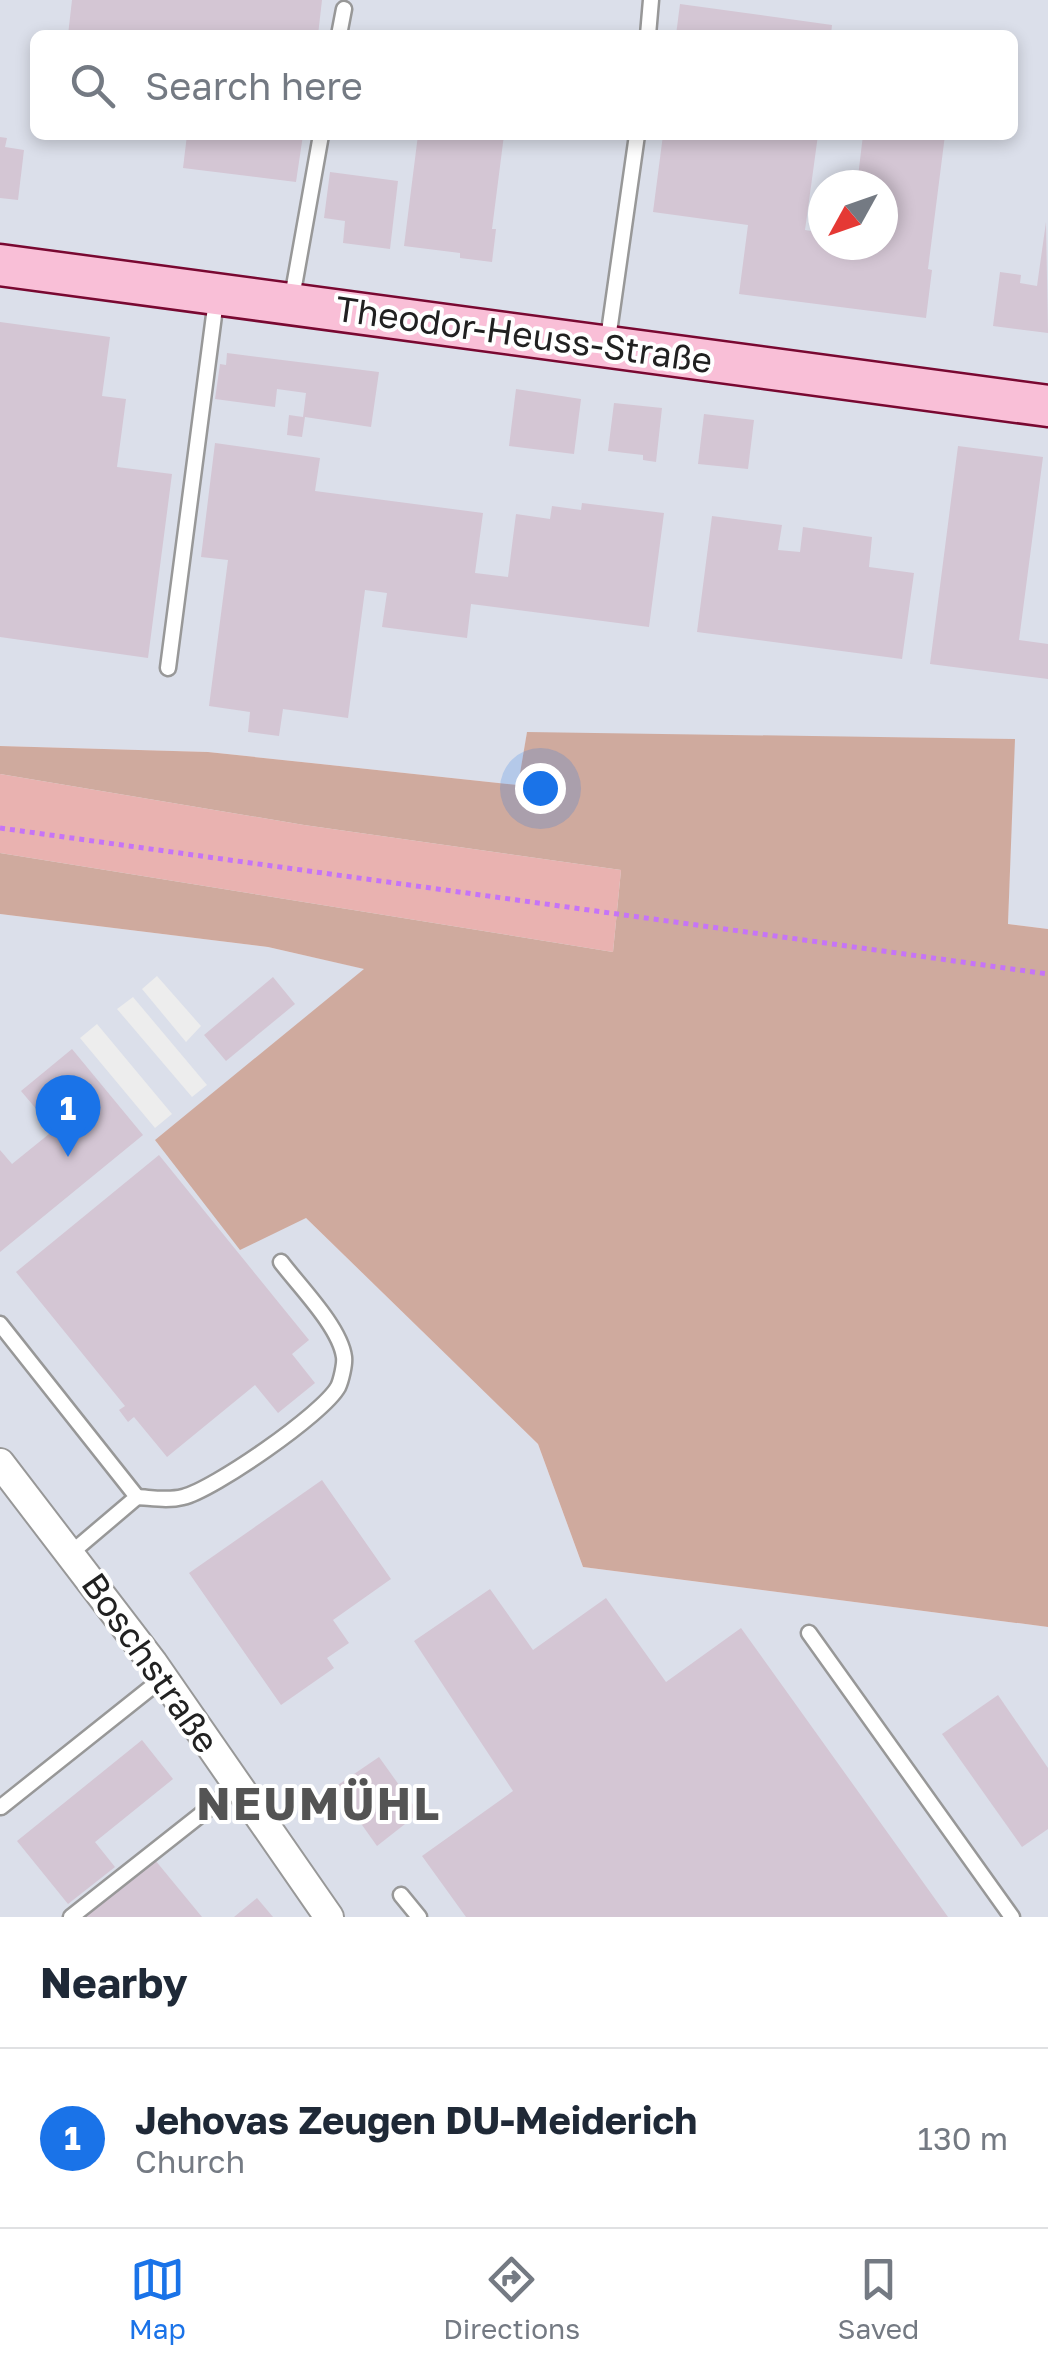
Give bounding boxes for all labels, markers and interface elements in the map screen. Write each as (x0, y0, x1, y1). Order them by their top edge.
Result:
search box (30, 30, 1018, 140)
icon: search (65, 58, 120, 113)
text: Search here (145, 63, 363, 108)
north arrow (808, 170, 898, 260)
street label: Theodor-Heuss-Straße (333, 287, 715, 381)
your location (515, 763, 566, 814)
pin: 1 (36, 1074, 100, 1157)
street label: Boschstraße (73, 1564, 228, 1760)
district label: NEUMÜHL (196, 1776, 442, 1830)
text: Nearby (40, 1957, 188, 2007)
text: Jehovas Zeugen DU-Meiderich (135, 2097, 697, 2142)
text: 1 (64, 2119, 81, 2157)
text: 130 m (918, 2119, 1008, 2157)
text: Church (135, 2142, 245, 2180)
tab: Map (129, 2252, 186, 2345)
tab: Directions (443, 2252, 580, 2345)
tab: Saved (837, 2252, 919, 2345)

